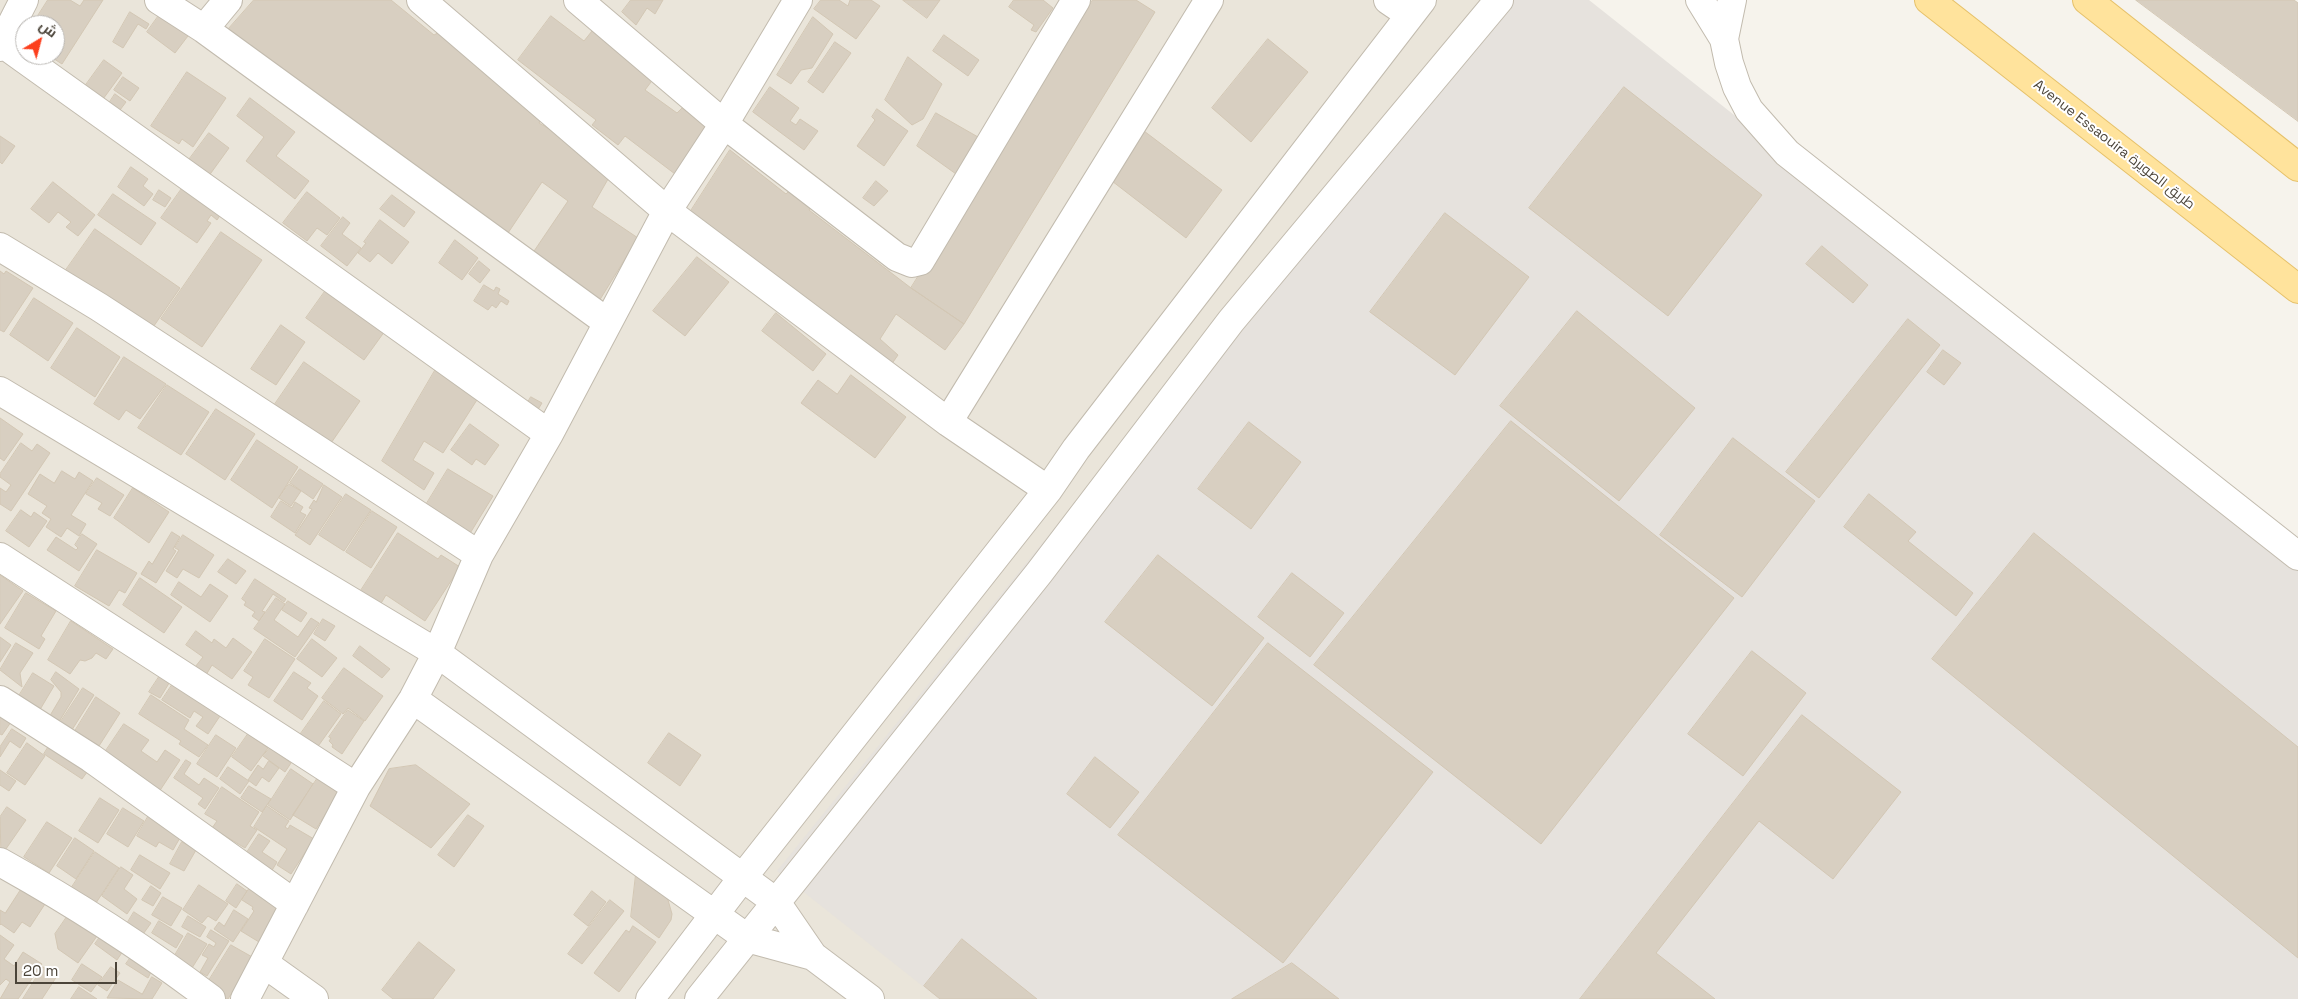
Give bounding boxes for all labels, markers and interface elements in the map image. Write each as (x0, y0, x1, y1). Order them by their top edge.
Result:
north arrow (15, 15, 65, 65)
text: ش (36, 16, 61, 41)
street label: Avenue Essaouira طريق الصويرة (2030, 77, 2198, 213)
scale bar (18, 952, 120, 984)
text: 20 m (23, 961, 58, 980)

